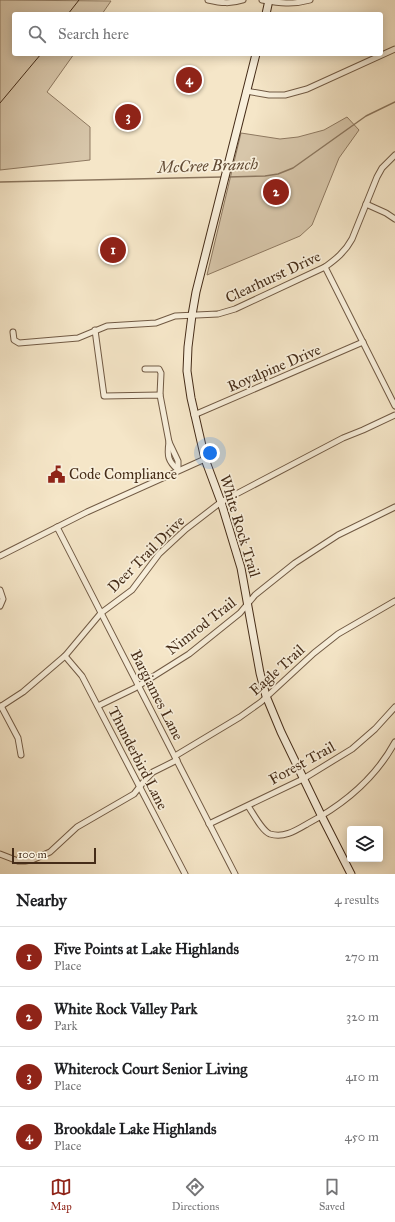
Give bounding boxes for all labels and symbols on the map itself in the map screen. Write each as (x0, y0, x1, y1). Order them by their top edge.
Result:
pin: 4 (176, 65, 202, 95)
pin: 3 (115, 102, 141, 132)
water label: McCree Branch (156, 154, 259, 177)
pin: 2 (263, 177, 289, 207)
pin: 1 (100, 235, 126, 265)
street label: Clearhurst Drive (223, 247, 323, 307)
street label: Royalpine Drive (225, 340, 323, 396)
your location (200, 443, 220, 463)
public building icon: Code Compliance (46, 464, 66, 484)
place label: Code Compliance (69, 465, 177, 483)
street label: White Rock Trail (216, 473, 264, 580)
street label: Deer Trail Drive (104, 512, 188, 596)
street label: Nimrod Trail (163, 593, 240, 659)
street label: Eagle Trail (246, 640, 309, 699)
street label: Bargiames Lane (127, 647, 187, 743)
street label: Thunderbird Lane (104, 703, 172, 813)
street label: Forest Trail (266, 737, 339, 789)
scale bar (12, 846, 96, 865)

